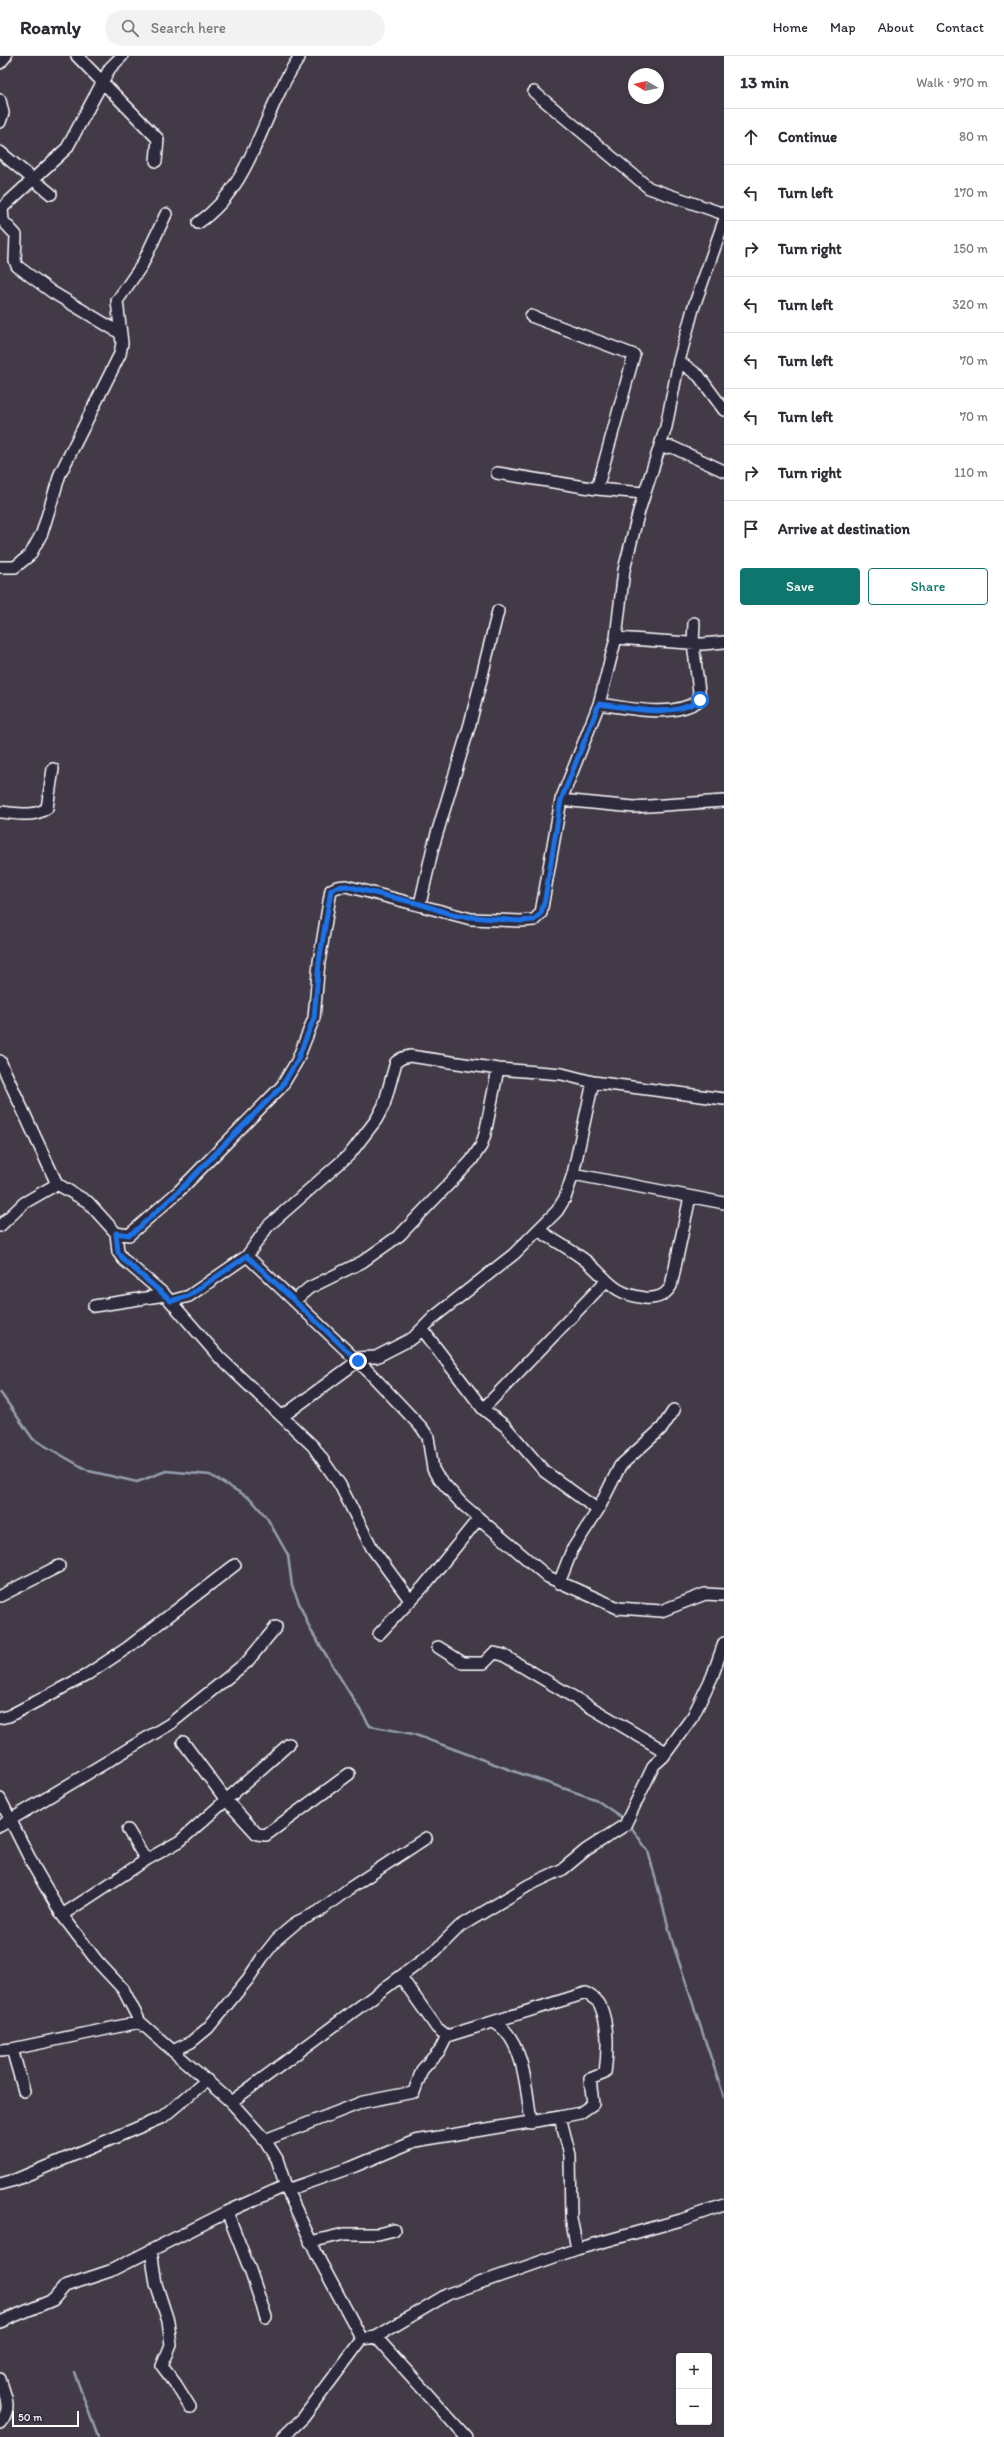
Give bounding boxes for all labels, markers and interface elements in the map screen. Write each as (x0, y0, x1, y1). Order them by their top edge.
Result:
search box (105, 10, 385, 46)
text: Roamly (20, 16, 81, 39)
icon: search (119, 17, 141, 39)
text: Search here (151, 19, 226, 37)
text: Home (773, 19, 808, 36)
text: Map (830, 19, 856, 36)
text: About (878, 19, 914, 36)
text: Contact (936, 19, 984, 36)
north arrow (628, 68, 664, 104)
text: 13 min (740, 72, 789, 92)
text: Walk · 970 m (916, 75, 988, 90)
icon: ahead (740, 126, 762, 148)
text: Continue (778, 128, 837, 146)
text: 80 m (959, 129, 988, 144)
icon: left (740, 182, 762, 204)
text: Turn left (778, 184, 833, 202)
text: 170 m (954, 185, 988, 200)
icon: right (740, 238, 762, 260)
text: Turn right (778, 240, 842, 258)
text: 150 m (953, 241, 988, 256)
icon: left (740, 294, 762, 316)
text: Turn left (778, 296, 833, 314)
text: 320 m (952, 297, 988, 312)
icon: left (740, 350, 762, 372)
text: Turn left (778, 352, 833, 370)
text: 70 m (960, 353, 988, 368)
icon: left (740, 406, 762, 428)
text: Turn left (778, 408, 833, 426)
text: 70 m (960, 409, 988, 424)
icon: right (740, 462, 762, 484)
text: Turn right (778, 464, 842, 482)
text: 110 m (954, 465, 988, 480)
icon: arrive (740, 518, 762, 540)
text: Arrive at destination (778, 520, 910, 538)
button: Save (740, 568, 860, 605)
button: Share (868, 568, 988, 605)
route start (691, 691, 709, 709)
route end (349, 1352, 367, 1370)
map controls (676, 2353, 712, 2425)
button: + (676, 2353, 712, 2389)
button: − (676, 2389, 712, 2425)
scale bar (12, 2409, 79, 2428)
text: 50 m (18, 2411, 42, 2424)

